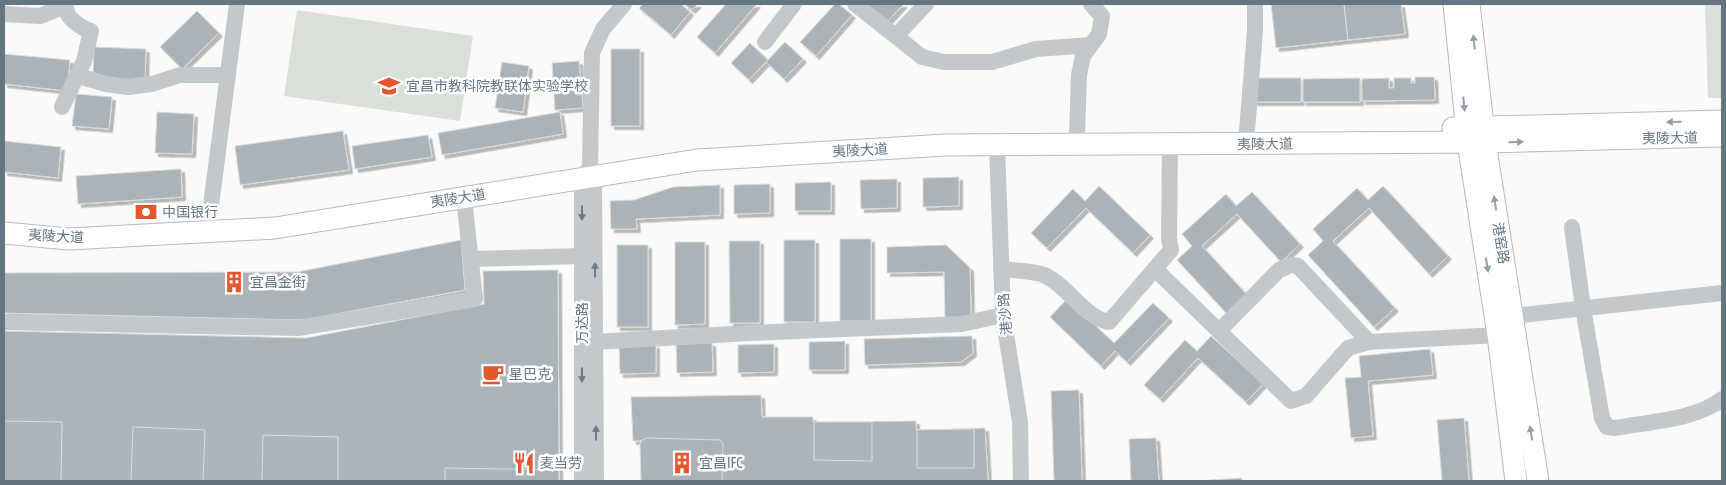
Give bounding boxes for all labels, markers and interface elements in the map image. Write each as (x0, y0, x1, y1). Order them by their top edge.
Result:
one-way arrow (1470, 34, 1478, 50)
school or university icon: 宜昌市教科院教联体实验学校 (376, 73, 402, 99)
place label: 宜昌市教科院教联体实验学校 (406, 78, 588, 94)
one-way arrow (1460, 97, 1468, 113)
one-way arrow (1665, 119, 1681, 127)
street label: 夷陵大道 (1642, 130, 1698, 146)
street label: 夷陵大道 (1237, 136, 1293, 152)
one-way arrow (1508, 137, 1524, 145)
street label: 夷陵大道 (832, 141, 888, 159)
street label: 夷陵大道 (429, 186, 487, 210)
one-way arrow (1491, 195, 1499, 211)
bank icon: 中国银行 (133, 199, 159, 225)
place label: 中国银行 (162, 204, 218, 220)
one-way arrow (578, 205, 586, 221)
street label: 港窑路 (1490, 221, 1512, 265)
street label: 夷陵大道 (28, 227, 84, 245)
one-way arrow (1484, 258, 1492, 274)
one-way arrow (591, 262, 599, 278)
building icon: 宜昌金街 (221, 269, 247, 295)
place label: 宜昌金街 (250, 274, 306, 290)
street label: 港沙路 (995, 292, 1015, 336)
street label: 万达路 (574, 302, 590, 344)
cafe icon: 星巴克 (480, 361, 506, 387)
place label: 星巴克 (509, 366, 551, 382)
one-way arrow (578, 368, 586, 384)
one-way arrow (592, 424, 600, 440)
one-way arrow (1526, 425, 1534, 441)
restaurant icon: 麦当劳 (511, 450, 537, 476)
building icon: 宜昌IFC (669, 450, 695, 476)
place label: 麦当劳 (540, 455, 582, 471)
place label: 宜昌IFC (699, 455, 743, 471)

